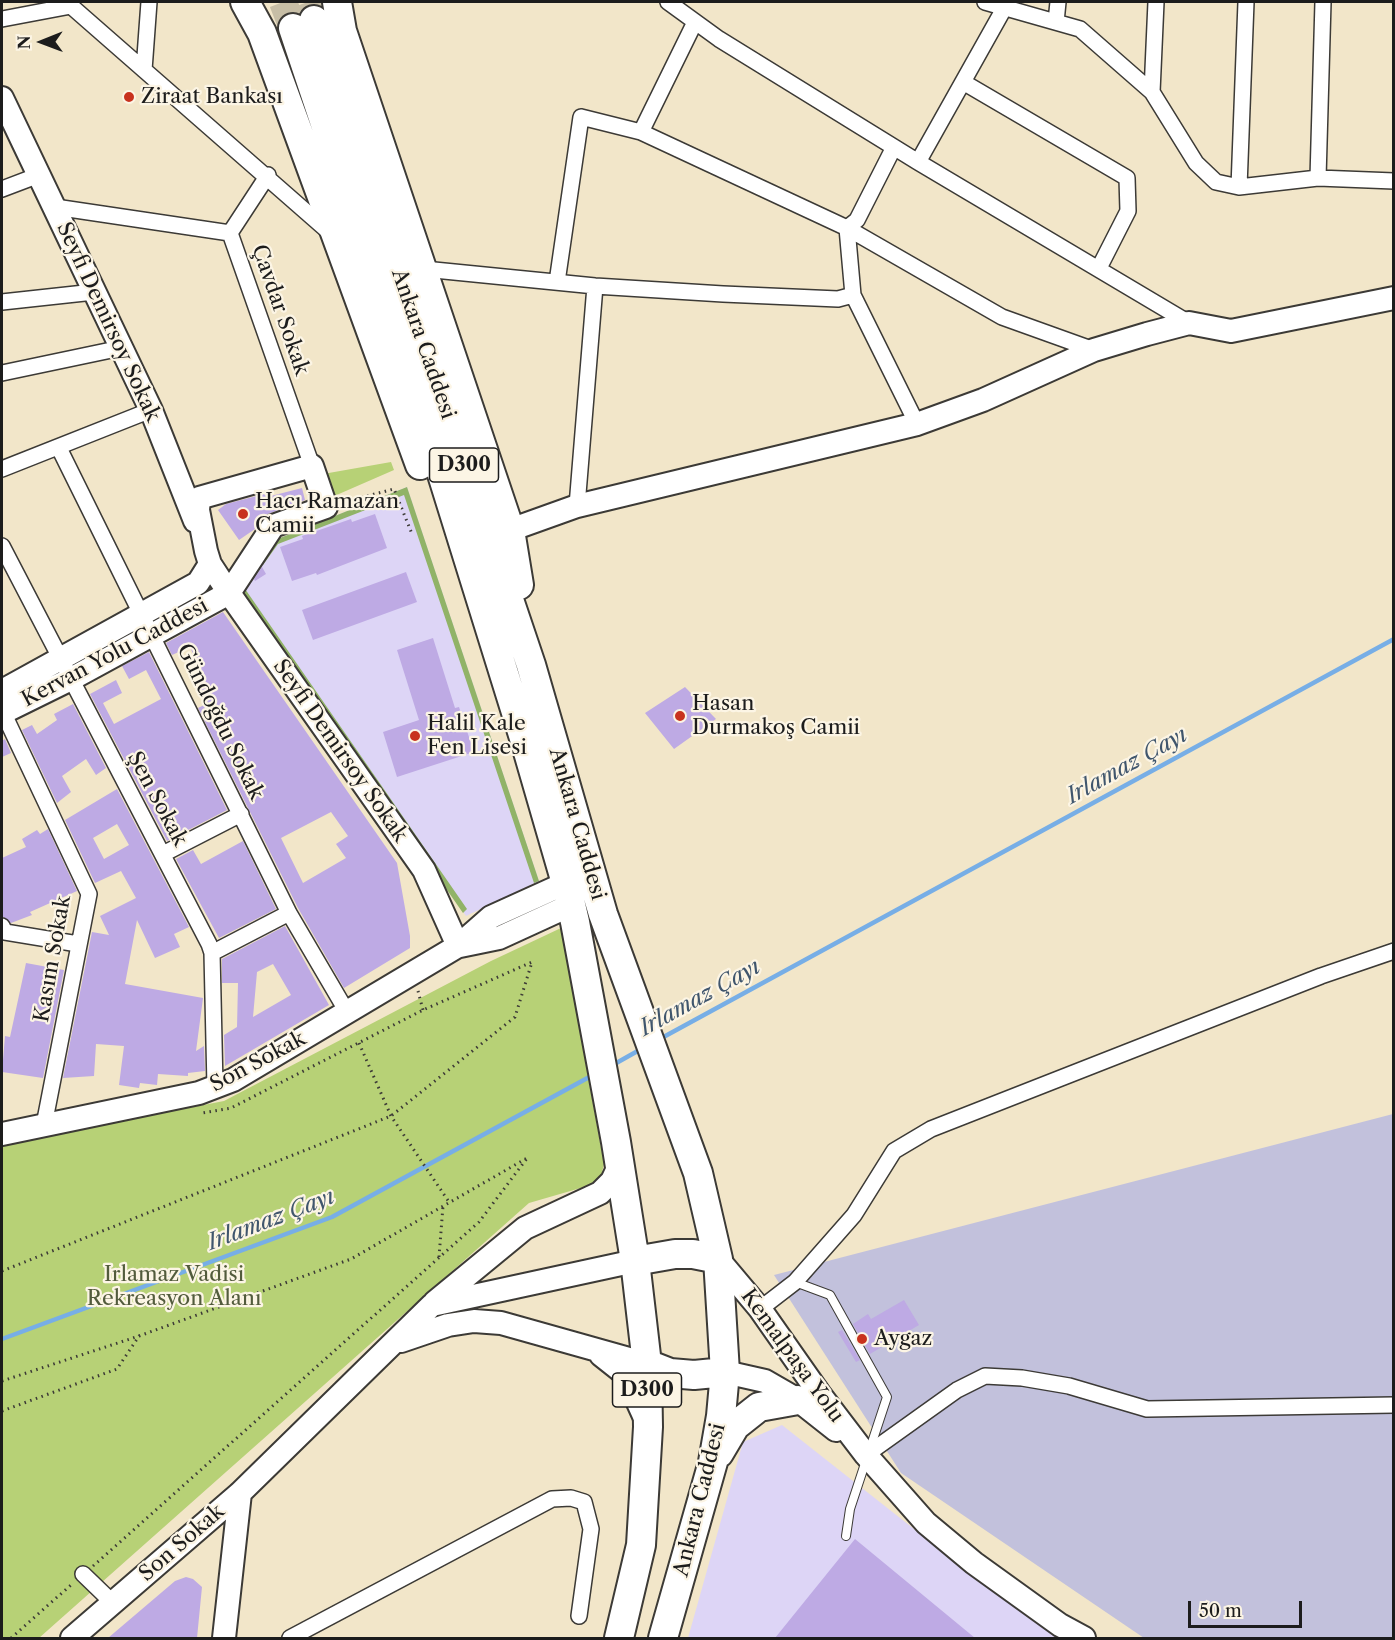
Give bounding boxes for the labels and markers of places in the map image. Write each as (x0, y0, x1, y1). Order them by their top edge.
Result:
place label: Ziraat Bankası (141, 84, 283, 110)
marker: Ziraat Bankası (122, 90, 136, 104)
place label: Hacı Ramazan Camii (255, 489, 399, 539)
marker: Hacı Ramazan Camii (236, 507, 250, 521)
place label: Hasan Durmakoş Camii (692, 691, 860, 741)
marker: Hasan Durmakoş Camii (673, 709, 687, 723)
place label: Halil Kale Fen Lisesi (427, 711, 527, 761)
marker: Halil Kale Fen Lisesi (408, 729, 422, 743)
place label: Aygaz (874, 1326, 932, 1352)
marker: Aygaz (855, 1332, 869, 1346)

